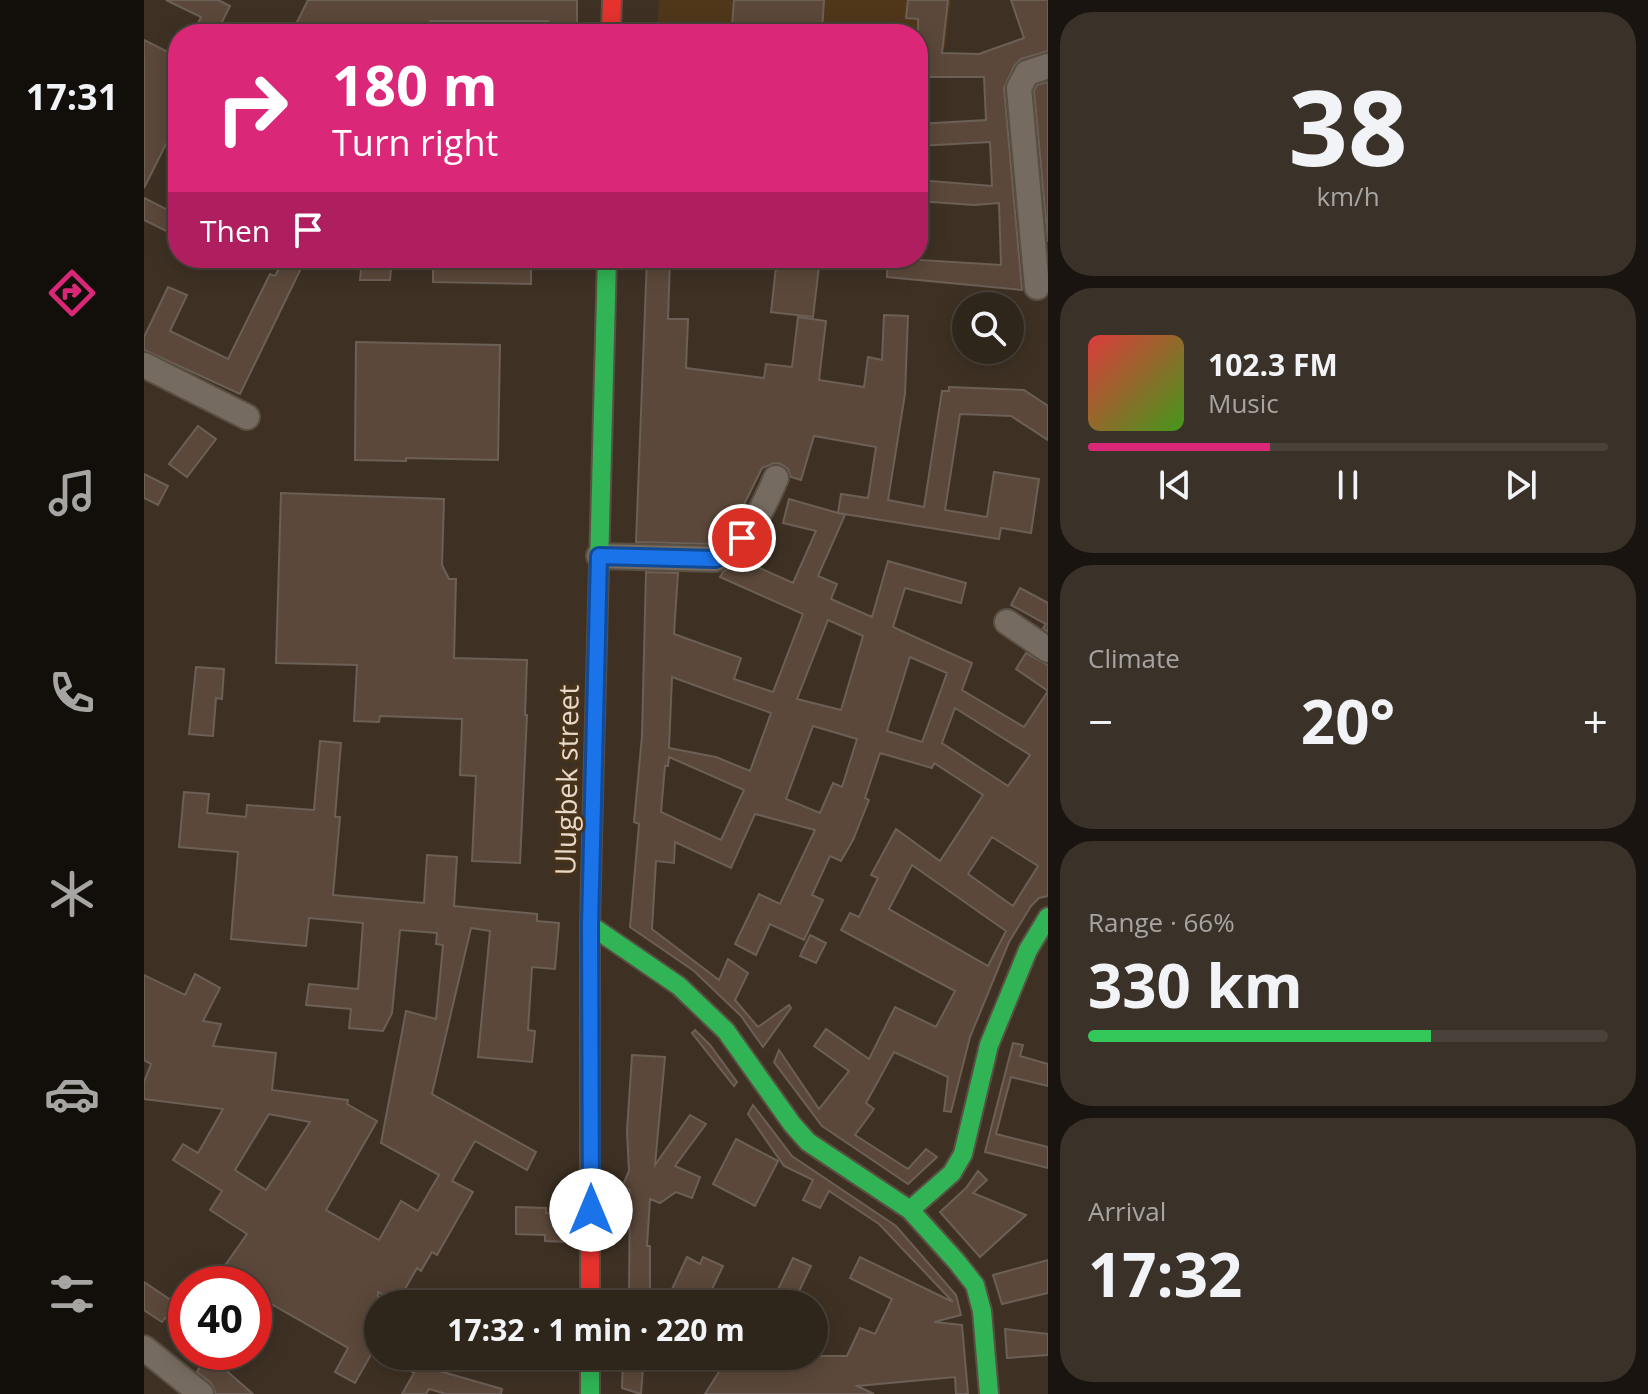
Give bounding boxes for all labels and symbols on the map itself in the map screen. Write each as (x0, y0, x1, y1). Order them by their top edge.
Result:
pin (708, 504, 776, 572)
street label: Ulugbek street (545, 684, 587, 876)
position arrow (549, 1168, 633, 1252)
speed limit sign: 40 (168, 1266, 272, 1370)

